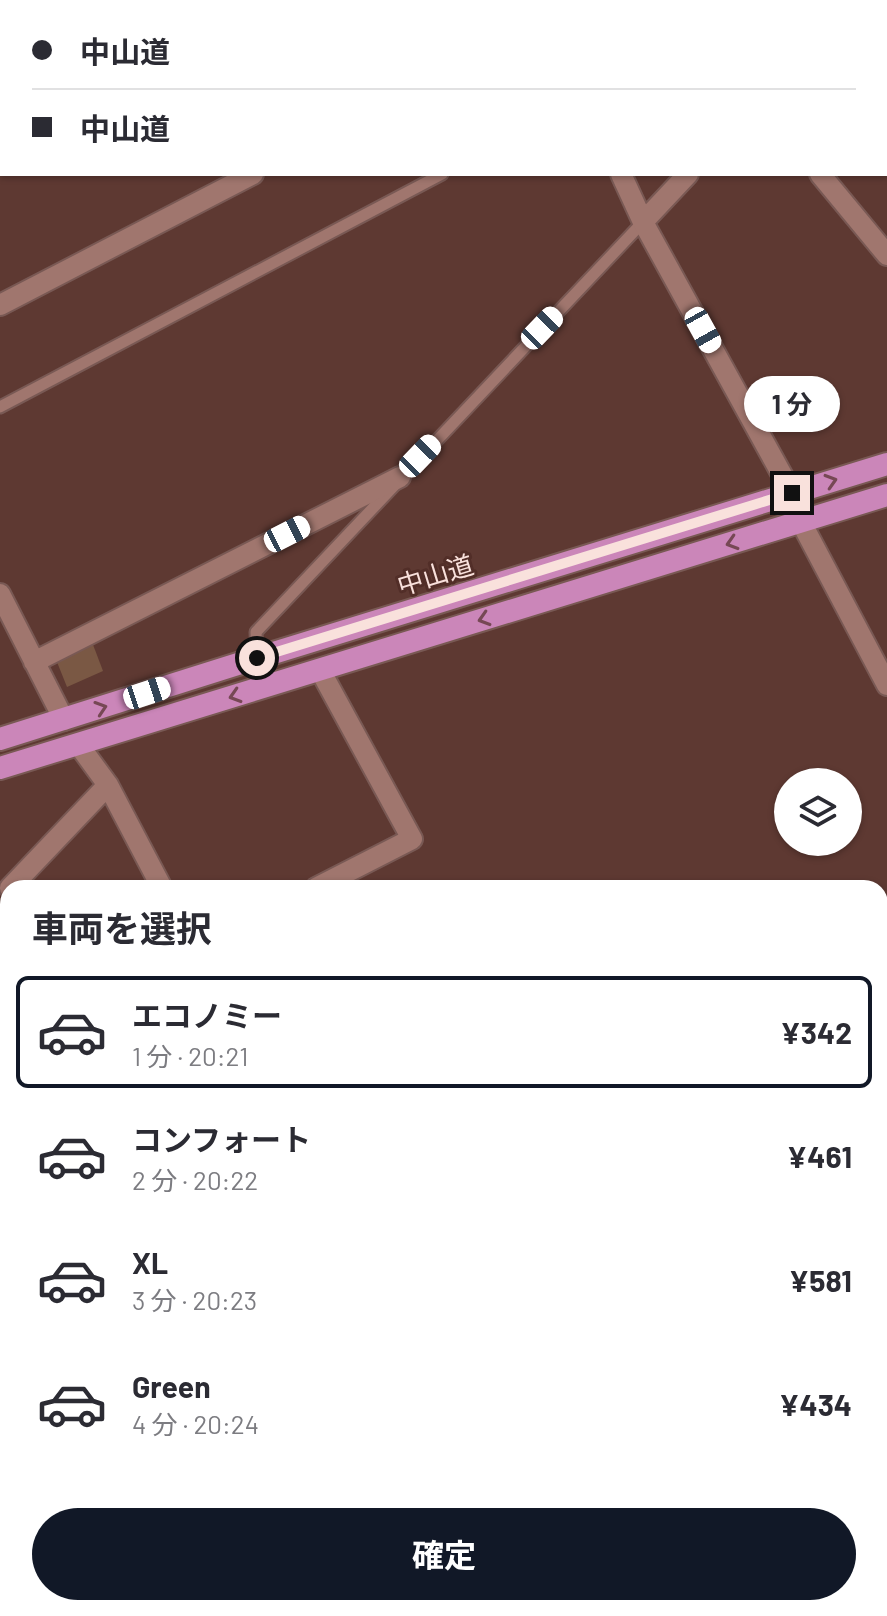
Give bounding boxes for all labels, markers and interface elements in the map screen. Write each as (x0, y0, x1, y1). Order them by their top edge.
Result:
text: 中山道 (80, 33, 170, 69)
text: 中山道 (80, 110, 170, 146)
car (517, 302, 567, 354)
car (681, 303, 725, 357)
callout: 1 分 (744, 377, 840, 433)
text: 1 分 (772, 388, 812, 419)
car (395, 430, 445, 482)
one-way arrow (824, 474, 837, 490)
route end (774, 475, 810, 511)
car (260, 512, 314, 556)
one-way arrow (726, 534, 740, 550)
street label: 中山道 (393, 548, 477, 600)
one-way arrow (477, 610, 491, 626)
route start (239, 640, 275, 676)
car (120, 674, 174, 712)
one-way arrow (229, 687, 243, 703)
one-way arrow (94, 701, 108, 717)
map controls (774, 768, 862, 856)
button: layers (774, 768, 862, 856)
text: 車両を選択 (32, 906, 212, 949)
icon: car (36, 996, 108, 1068)
text: エコノミー (132, 997, 282, 1033)
text: ¥342 (780, 1014, 852, 1050)
text: 1 分 · 20:21 (132, 1040, 248, 1071)
icon: car (36, 1120, 108, 1192)
text: コンフォート (132, 1121, 311, 1157)
text: ¥461 (787, 1138, 852, 1174)
text: 2 分 · 20:22 (132, 1164, 258, 1195)
icon: car (36, 1244, 108, 1316)
text: XL (132, 1244, 168, 1280)
text: ¥581 (789, 1262, 852, 1298)
text: 3 分 · 20:23 (132, 1284, 257, 1315)
icon: car (36, 1368, 108, 1440)
text: Green (132, 1368, 211, 1404)
text: ¥434 (779, 1386, 852, 1422)
text: 4 分 · 20:24 (132, 1408, 259, 1439)
button: 確定 (32, 1508, 856, 1600)

